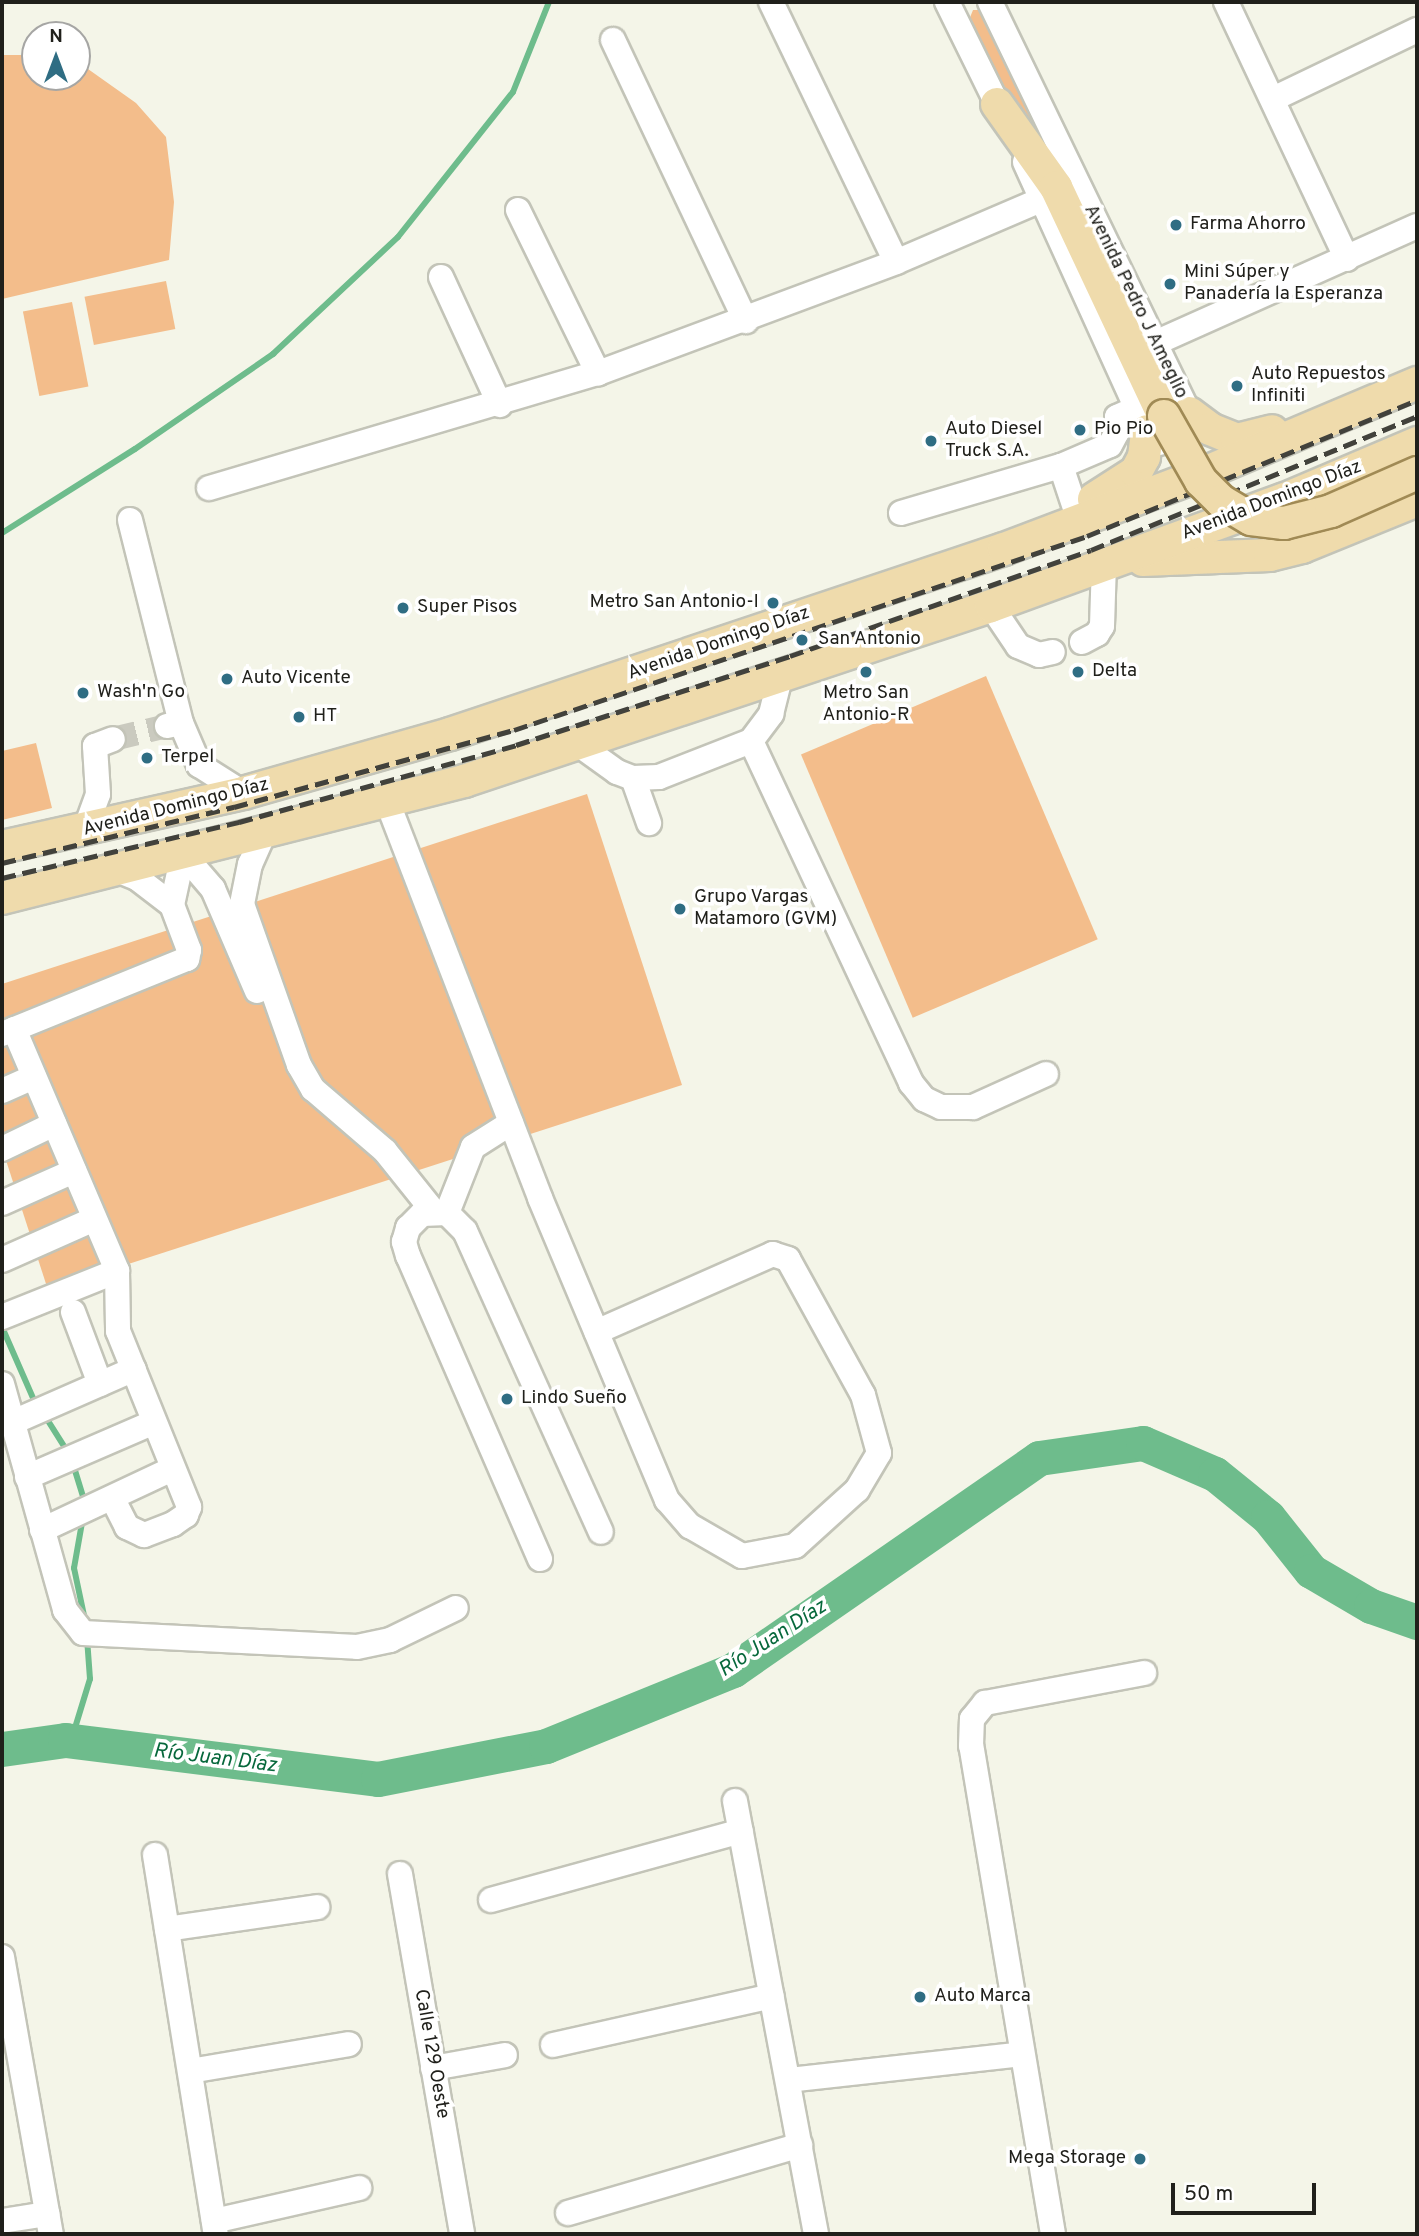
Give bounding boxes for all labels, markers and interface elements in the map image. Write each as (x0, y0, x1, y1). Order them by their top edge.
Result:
north arrow (21, 21, 91, 91)
text: N (49, 25, 63, 49)
street label: Avenida Pedro J Ameglio (1078, 201, 1192, 403)
place label: Farma Ahorro (1190, 214, 1307, 236)
marker: Farma Ahorro (1168, 217, 1184, 233)
place label: Mini Súper y Panadería la Esperanza (1184, 262, 1383, 306)
marker: Mini Súper y Panadería la Esperanza (1162, 276, 1178, 292)
place label: Auto Repuestos Infiniti (1251, 364, 1386, 408)
marker: Auto Repuestos Infiniti (1229, 378, 1245, 394)
place label: Auto Diesel Truck S.A. (945, 419, 1042, 463)
place label: Pio Pio (1094, 419, 1153, 441)
marker: Pio Pio (1072, 422, 1088, 438)
marker: Auto Diesel Truck S.A. (923, 433, 939, 449)
street label: Avenida Domingo Díaz (1179, 456, 1365, 546)
place label: Metro San Antonio-I (589, 592, 759, 614)
marker: Metro San Antonio-I (765, 595, 781, 611)
place label: Super Pisos (417, 597, 517, 619)
marker: Super Pisos (395, 600, 411, 616)
street label: Avenida Domingo Díaz (625, 602, 813, 686)
place label: San Antonio (818, 629, 922, 651)
marker: San Antonio (792, 630, 812, 650)
place label: Delta (1092, 661, 1137, 683)
marker: Metro San Antonio-R (858, 664, 874, 680)
marker: Delta (1070, 664, 1086, 680)
place label: Auto Vicente (241, 668, 351, 690)
marker: Auto Vicente (219, 671, 235, 687)
place label: Wash'n Go (97, 682, 185, 704)
place label: Metro San Antonio-R (822, 683, 910, 727)
marker: Wash'n Go (75, 685, 91, 701)
place label: HT (313, 706, 337, 728)
marker: HT (291, 709, 307, 725)
place label: Terpel (161, 747, 214, 769)
marker: Terpel (139, 750, 155, 766)
street label: Avenida Domingo Díaz (81, 774, 271, 842)
place label: Grupo Vargas Matamoro (GVM) (694, 887, 837, 931)
marker: Grupo Vargas Matamoro (GVM) (672, 901, 688, 917)
place label: Lindo Sueño (521, 1388, 627, 1410)
marker: Lindo Sueño (499, 1391, 515, 1407)
water label: Río Juan Díaz (714, 1595, 832, 1683)
water label: Río Juan Díaz (152, 1739, 278, 1779)
place label: Auto Marca (934, 1986, 1031, 2008)
street label: Calle 129 Oeste (408, 1987, 454, 2121)
marker: Auto Marca (912, 1989, 928, 2005)
place label: Mega Storage (1008, 2148, 1126, 2170)
marker: Mega Storage (1132, 2151, 1148, 2167)
scale bar (1174, 2170, 1319, 2214)
text: 50 m (1184, 2181, 1233, 2208)

